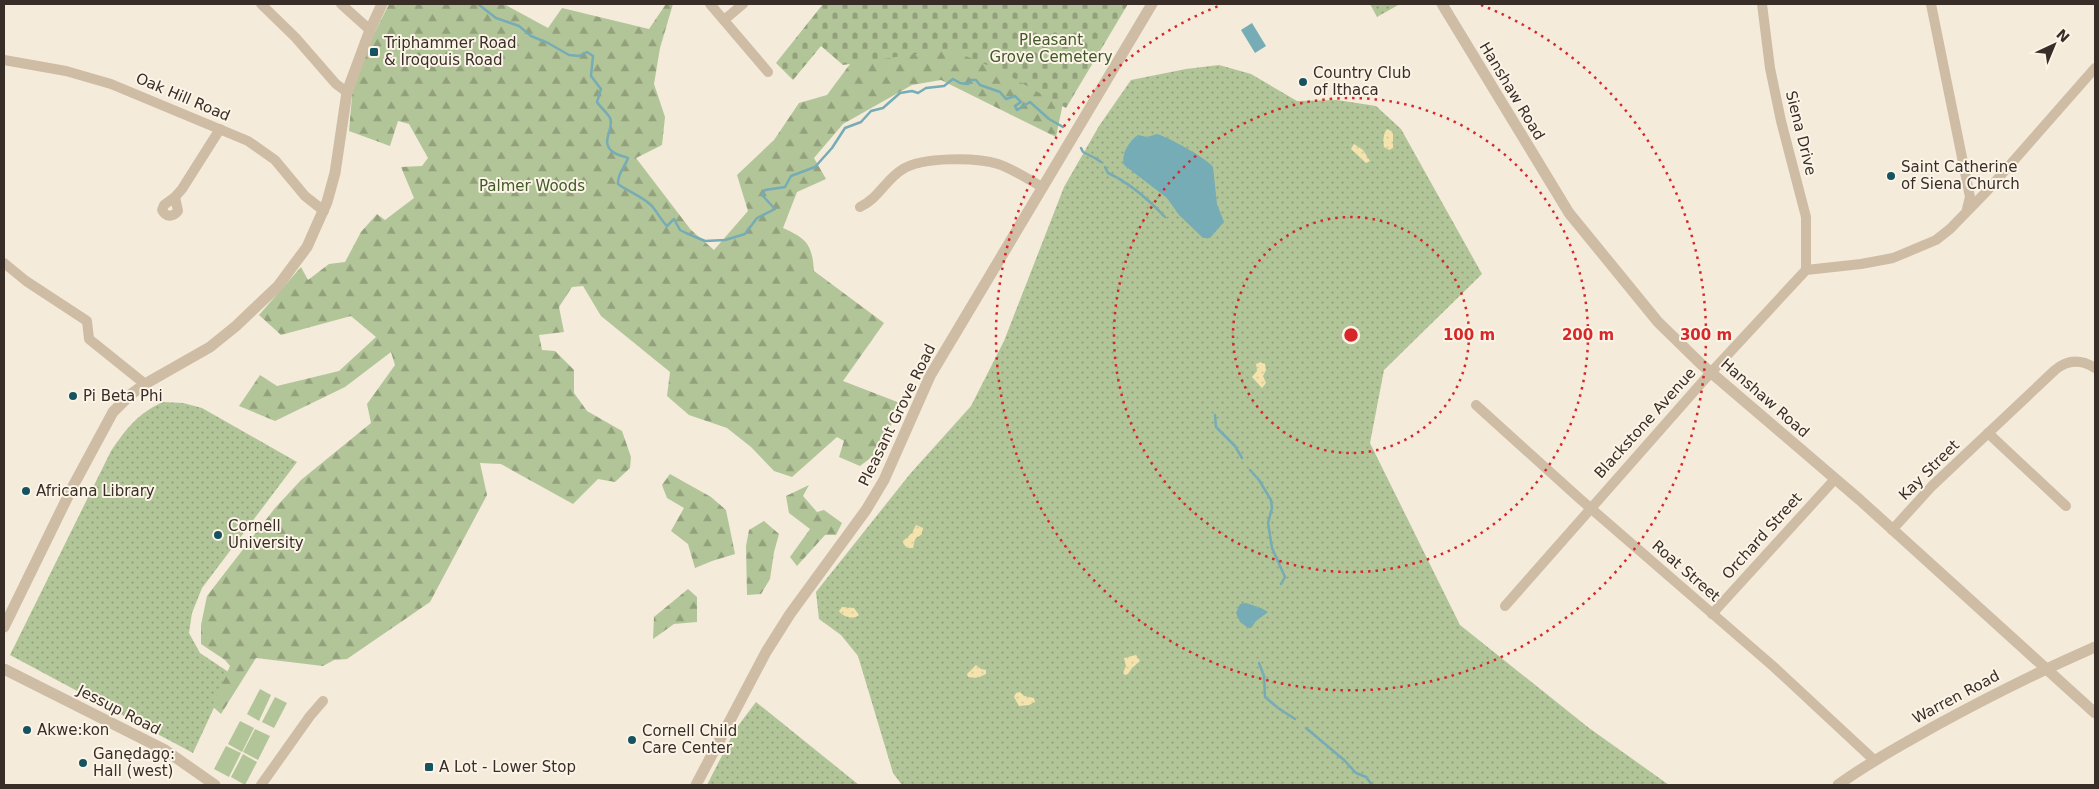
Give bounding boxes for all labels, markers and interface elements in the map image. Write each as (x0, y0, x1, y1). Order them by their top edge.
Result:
north arrow (2029, 20, 2079, 70)
text: N (2053, 26, 2073, 45)
park label: Pleasant Grove Cemetery (989, 31, 1113, 66)
place label: Triphammer Road & Iroqouis Road (383, 34, 517, 69)
street label: Hanshaw Road (1476, 39, 1548, 143)
marker: Triphammer Road & Iroqouis Road (368, 46, 380, 58)
place label: Country Club of Ithaca (1313, 64, 1411, 99)
street label: Oak Hill Road (133, 69, 233, 125)
marker: Country Club of Ithaca (1297, 76, 1309, 88)
street label: Siena Drive (1782, 89, 1820, 177)
place label: Saint Catherine of Siena Church (1901, 158, 2020, 193)
marker: Saint Catherine of Siena Church (1885, 170, 1897, 182)
park label: Palmer Woods (479, 177, 585, 195)
centre of rings (1342, 326, 1360, 344)
text: 100 m (1443, 326, 1495, 344)
text: 200 m (1562, 326, 1614, 344)
text: 300 m (1680, 326, 1732, 344)
street label: Pleasant Grove Road (855, 341, 939, 489)
street label: Hanshaw Road (1717, 355, 1813, 441)
street label: Blackstone Avenue (1591, 364, 1699, 482)
place label: Pi Beta Phi (83, 387, 163, 405)
marker: Pi Beta Phi (67, 390, 79, 402)
street label: Kay Street (1895, 436, 1963, 504)
place label: Africana Library (36, 482, 155, 500)
marker: Africana Library (20, 485, 32, 497)
street label: Orchard Street (1718, 489, 1806, 583)
place label: Cornell University (228, 517, 304, 552)
marker: Cornell University (212, 529, 224, 541)
street label: Roat Street (1648, 537, 1724, 606)
street label: Warren Road (1909, 667, 2003, 727)
street label: Jessup Road (74, 681, 164, 739)
place label: Akwe:kon (37, 721, 109, 739)
place label: Cornell Child Care Center (642, 722, 737, 757)
marker: Akwe:kon (21, 724, 33, 736)
marker: Cornell Child Care Center (626, 734, 638, 746)
place label: Ganędagǫ: Hall (west) (93, 745, 175, 780)
marker: Ganędagǫ: Hall (west) (77, 757, 89, 769)
place label: A Lot - Lower Stop (439, 758, 576, 776)
marker: A Lot - Lower Stop (423, 761, 435, 773)

